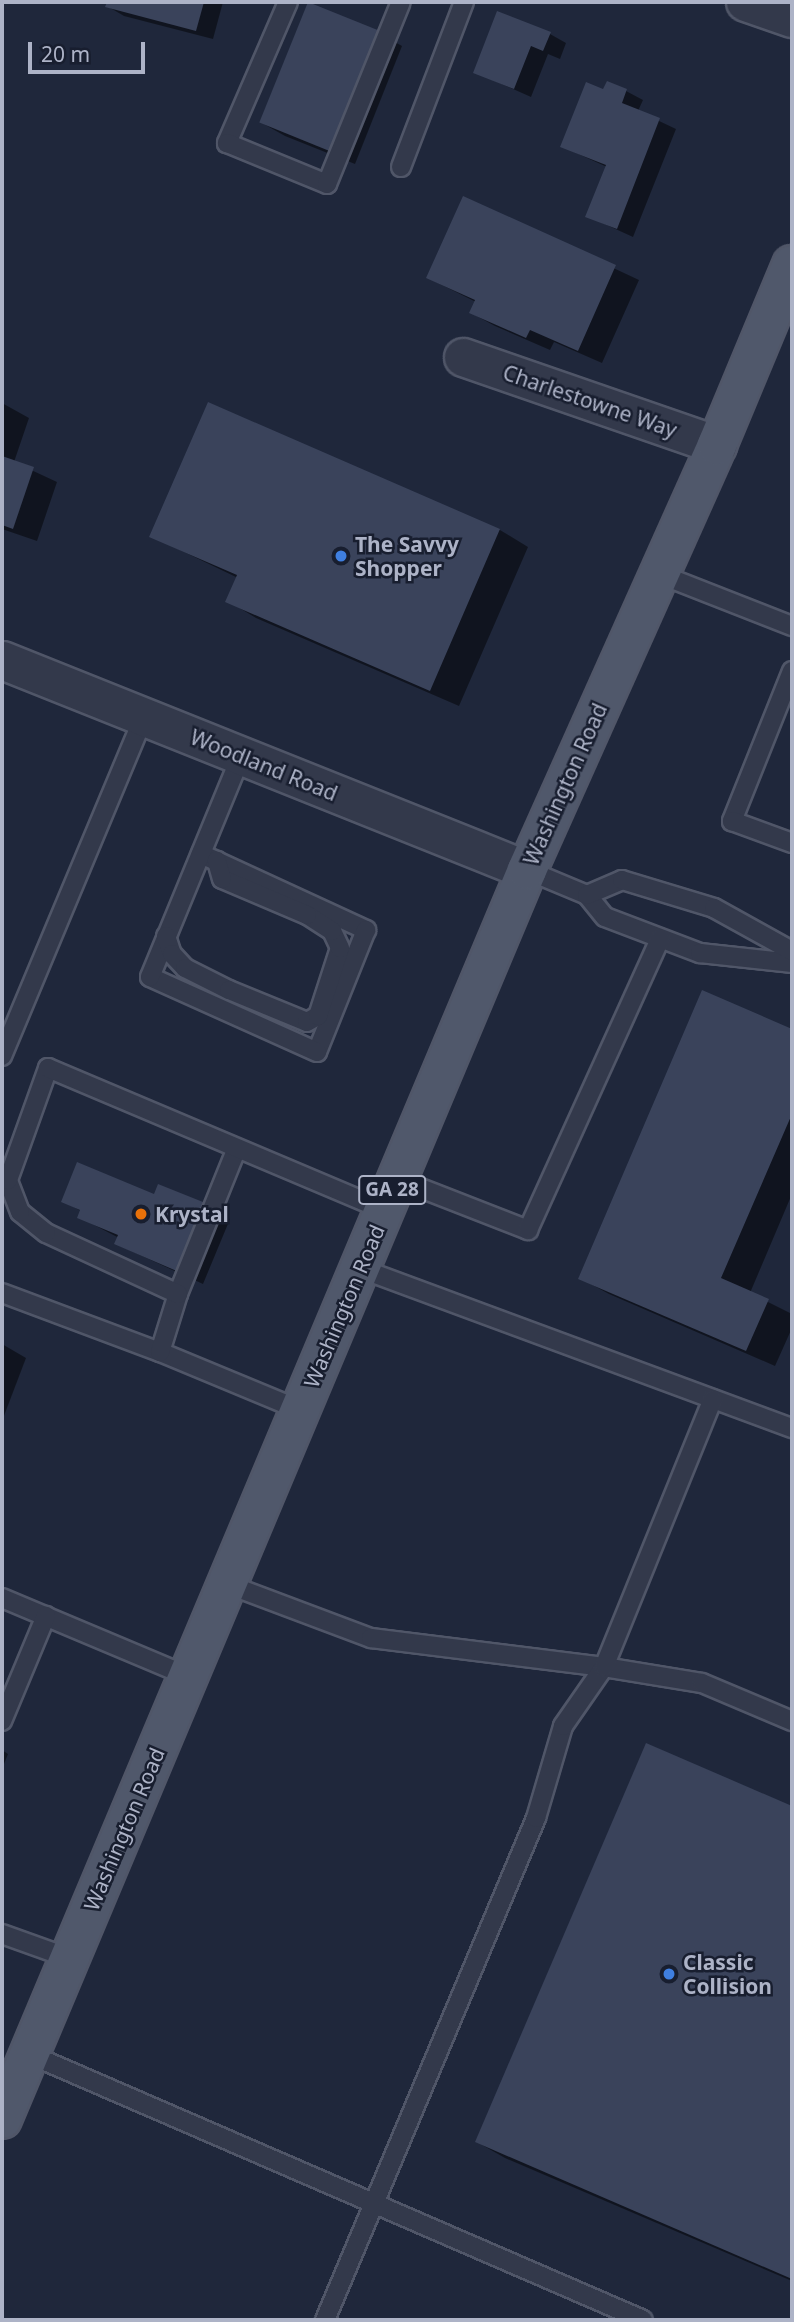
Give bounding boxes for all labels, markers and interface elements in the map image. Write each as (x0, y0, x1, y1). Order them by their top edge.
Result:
scale bar (32, 28, 149, 72)
text: 20 m (41, 40, 90, 68)
street label: Charlestowne Way (500, 359, 680, 443)
place label: The Savvy Shopper (355, 531, 459, 581)
marker: The Savvy Shopper (333, 548, 349, 564)
street label: Washington Road (518, 699, 612, 869)
street label: Woodland Road (187, 724, 341, 806)
road number: GA 28 (357, 1174, 427, 1206)
place label: Krystal (155, 1201, 229, 1227)
marker: Krystal (133, 1206, 149, 1222)
street label: Washington Road (298, 1221, 390, 1391)
street label: Washington Road (78, 1744, 170, 1914)
place label: Classic Collision (683, 1949, 772, 1999)
marker: Classic Collision (661, 1966, 677, 1982)

